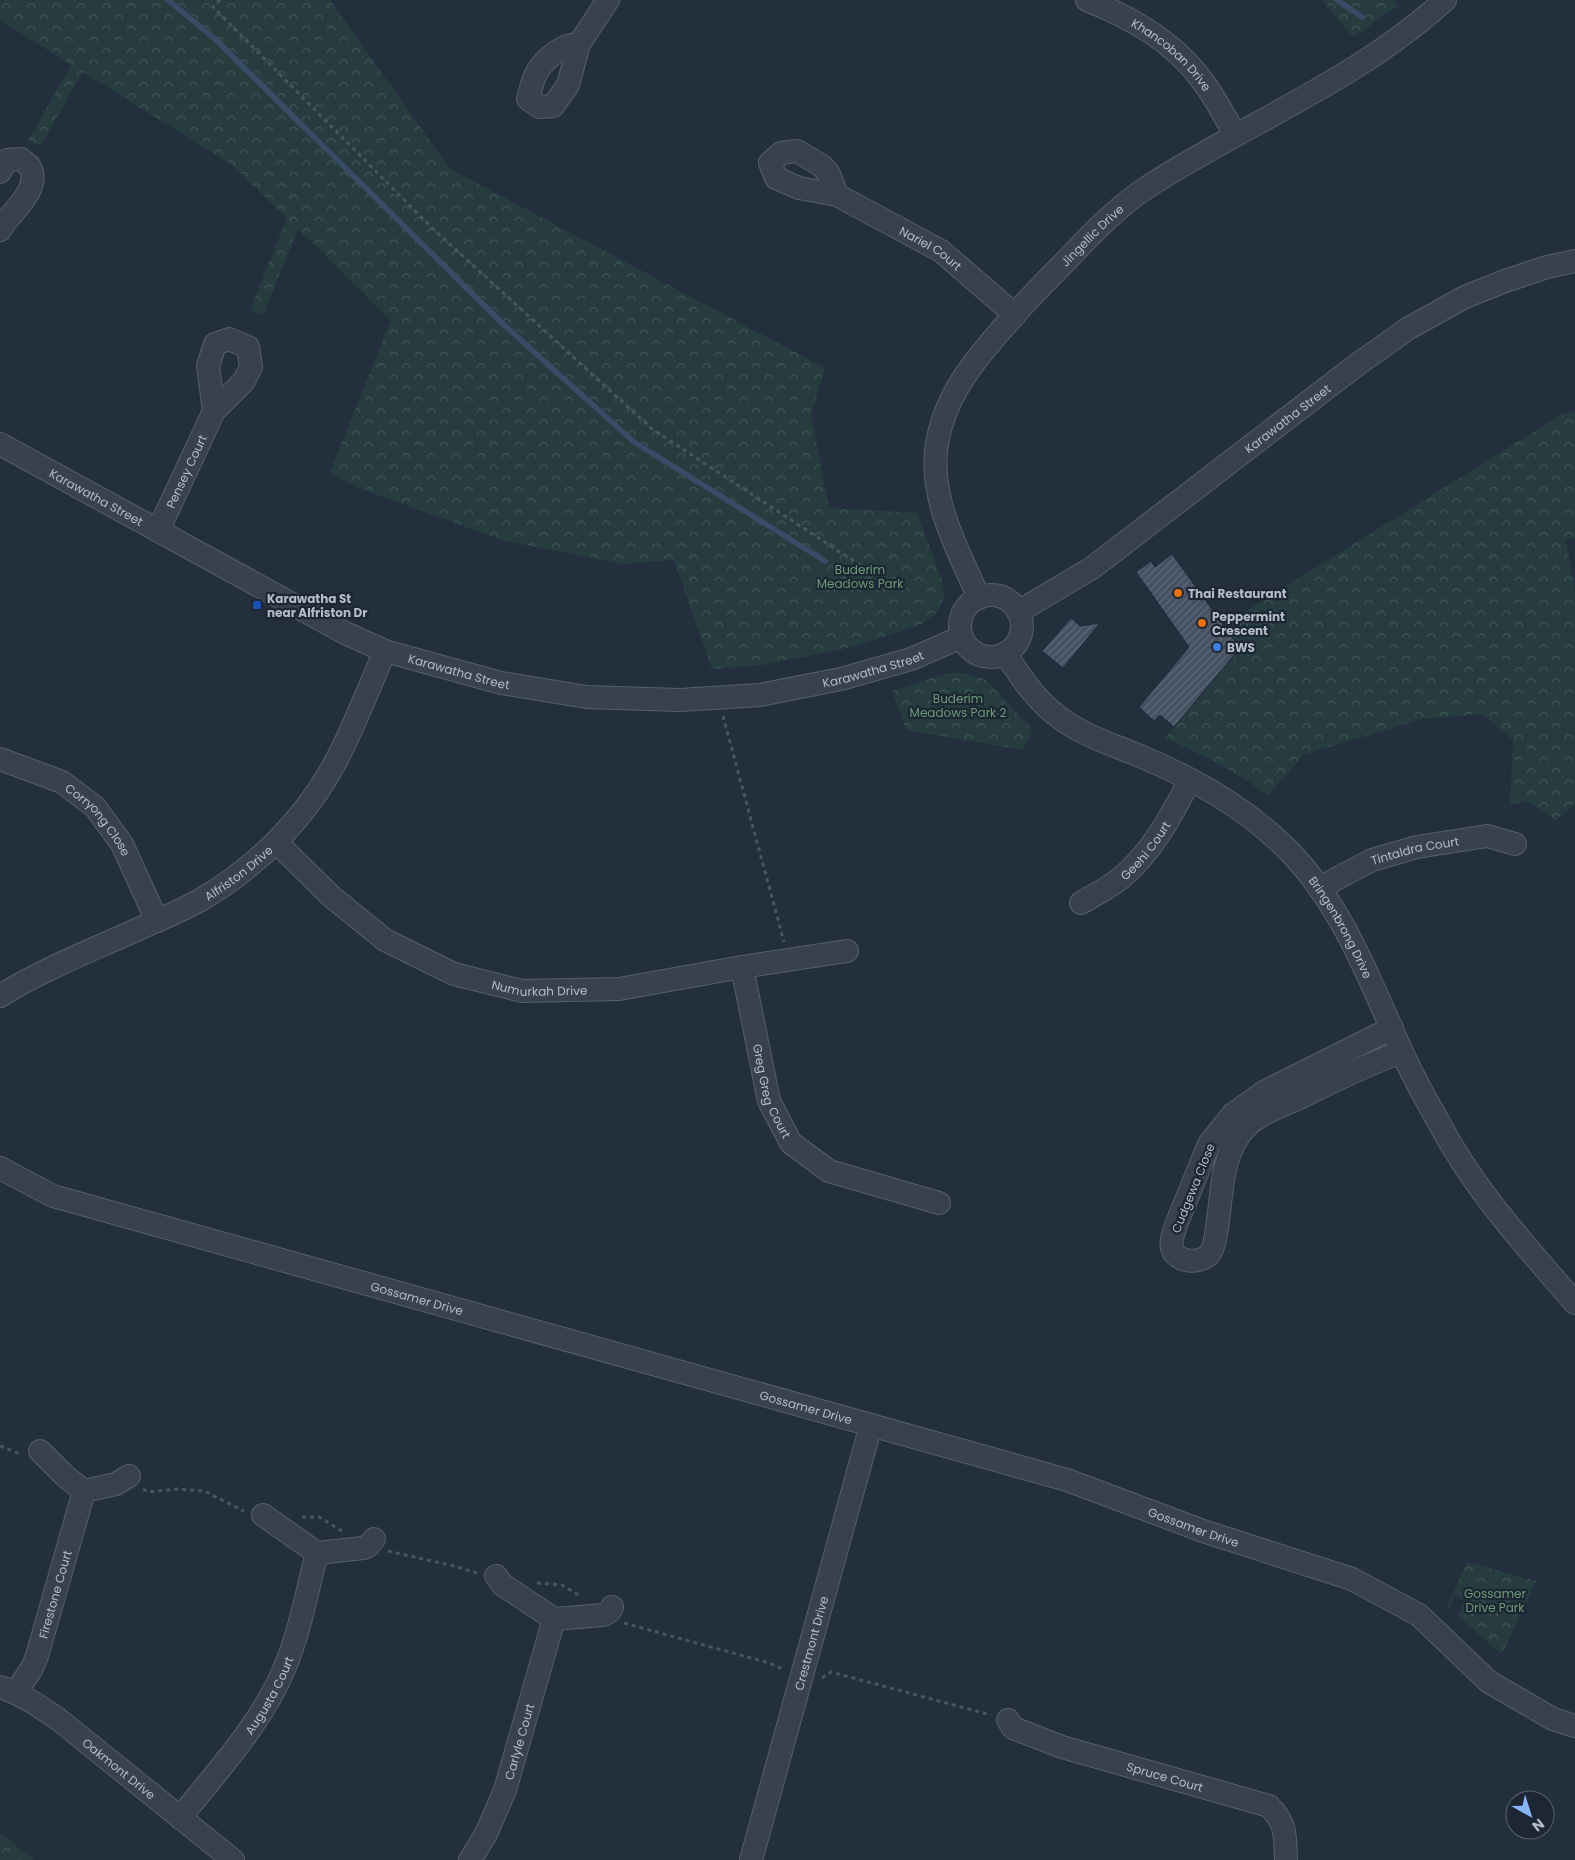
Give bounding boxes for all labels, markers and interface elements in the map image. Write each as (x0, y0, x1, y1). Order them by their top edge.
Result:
street label: Khancoban Drive (1129, 14, 1216, 94)
street label: Jingellic Drive (1057, 200, 1127, 270)
street label: Nariel Court (897, 222, 966, 274)
street label: Karawatha Street (1240, 380, 1334, 457)
street label: Pensey Court (161, 432, 210, 511)
street label: Karawatha Street (47, 464, 146, 529)
park label: Buderim Meadows Park (817, 561, 904, 592)
place label: Thai Restaurant (1188, 585, 1287, 602)
marker: Thai Restaurant (1172, 587, 1184, 599)
place label: Karawatha St near Alfriston Dr (267, 590, 367, 621)
marker: Karawatha St near Alfriston Dr (251, 599, 263, 611)
place label: Peppermint Crescent (1212, 608, 1285, 639)
marker: Peppermint Crescent (1196, 617, 1208, 629)
place label: BWS (1227, 639, 1255, 656)
marker: BWS (1211, 641, 1223, 653)
street label: Karawatha Street (821, 646, 926, 691)
street label: Karawatha Street (406, 649, 511, 693)
park label: Buderim Meadows Park 2 (910, 690, 1006, 721)
street label: Corryong Close (62, 779, 135, 859)
street label: Geehi Court (1116, 818, 1174, 884)
street label: Tintaldra Court (1369, 832, 1460, 868)
street label: Alfriston Drive (201, 841, 276, 904)
street label: Bringenbrong Drive (1305, 872, 1377, 981)
street label: Numurkah Drive (490, 975, 587, 1000)
street label: Greg Greg Court (749, 1042, 795, 1141)
street label: Cudgewa Close (1167, 1141, 1219, 1235)
street label: Gossamer Drive (369, 1277, 465, 1319)
street label: Gossamer Drive (758, 1386, 854, 1428)
street label: Gossamer Drive (1146, 1503, 1241, 1551)
street label: Firestone Court (34, 1548, 75, 1640)
park label: Gossamer Drive Park (1464, 1585, 1526, 1616)
street label: Crestmont Drive (790, 1594, 832, 1692)
street label: Augusta Court (240, 1654, 297, 1738)
street label: Carlyle Court (500, 1701, 538, 1782)
street label: Oakmont Drive (79, 1734, 159, 1803)
street label: Spruce Court (1125, 1757, 1205, 1795)
north arrow (1505, 1790, 1555, 1840)
text: N (1528, 1814, 1549, 1836)

